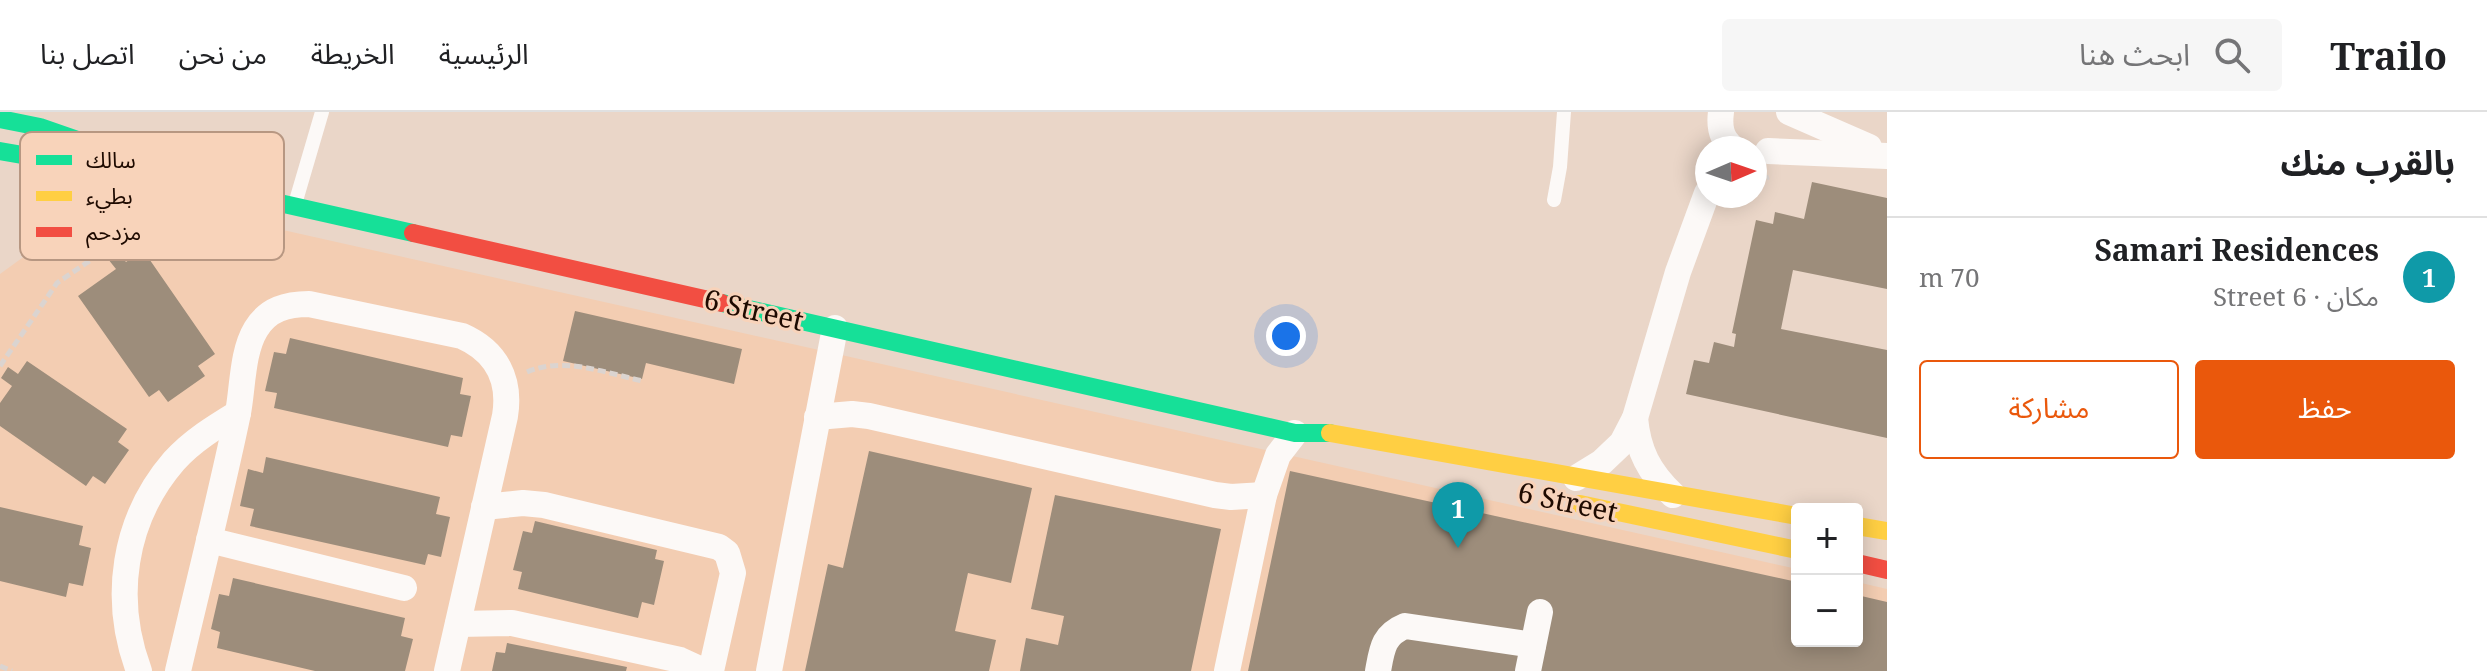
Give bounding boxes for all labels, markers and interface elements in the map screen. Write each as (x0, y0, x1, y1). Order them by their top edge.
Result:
search box (1722, 19, 2282, 91)
text: Trailo (2330, 29, 2447, 81)
text: ابحث هنا (2079, 33, 2190, 74)
icon: search (2210, 33, 2254, 77)
text: اتصل بنا (40, 34, 135, 72)
text: من نحن (179, 34, 267, 72)
text: الخريطة (311, 34, 395, 72)
text: الرئيسية (439, 34, 529, 72)
legend (20, 132, 284, 260)
north arrow (1695, 136, 1767, 208)
text: بالقرب منك (2280, 139, 2455, 185)
text: سالك (86, 144, 136, 174)
text: بطيء (86, 180, 133, 213)
text: مزدحم (86, 216, 141, 249)
text: Samari Residences (2094, 229, 2379, 270)
text: 70 m (1919, 259, 1979, 295)
text: 1 (2422, 259, 2436, 295)
text: مكان · 6 Street (2213, 278, 2379, 314)
street label: 6 Street (701, 279, 808, 339)
your location (1266, 316, 1306, 356)
button: مشاركة (1919, 360, 2179, 459)
button: حفظ (2195, 360, 2455, 459)
street label: 6 Street (1515, 472, 1621, 530)
pin: 1 (1432, 482, 1484, 548)
map controls (1791, 503, 1863, 647)
button: + (1791, 503, 1863, 575)
button: − (1791, 575, 1863, 647)

